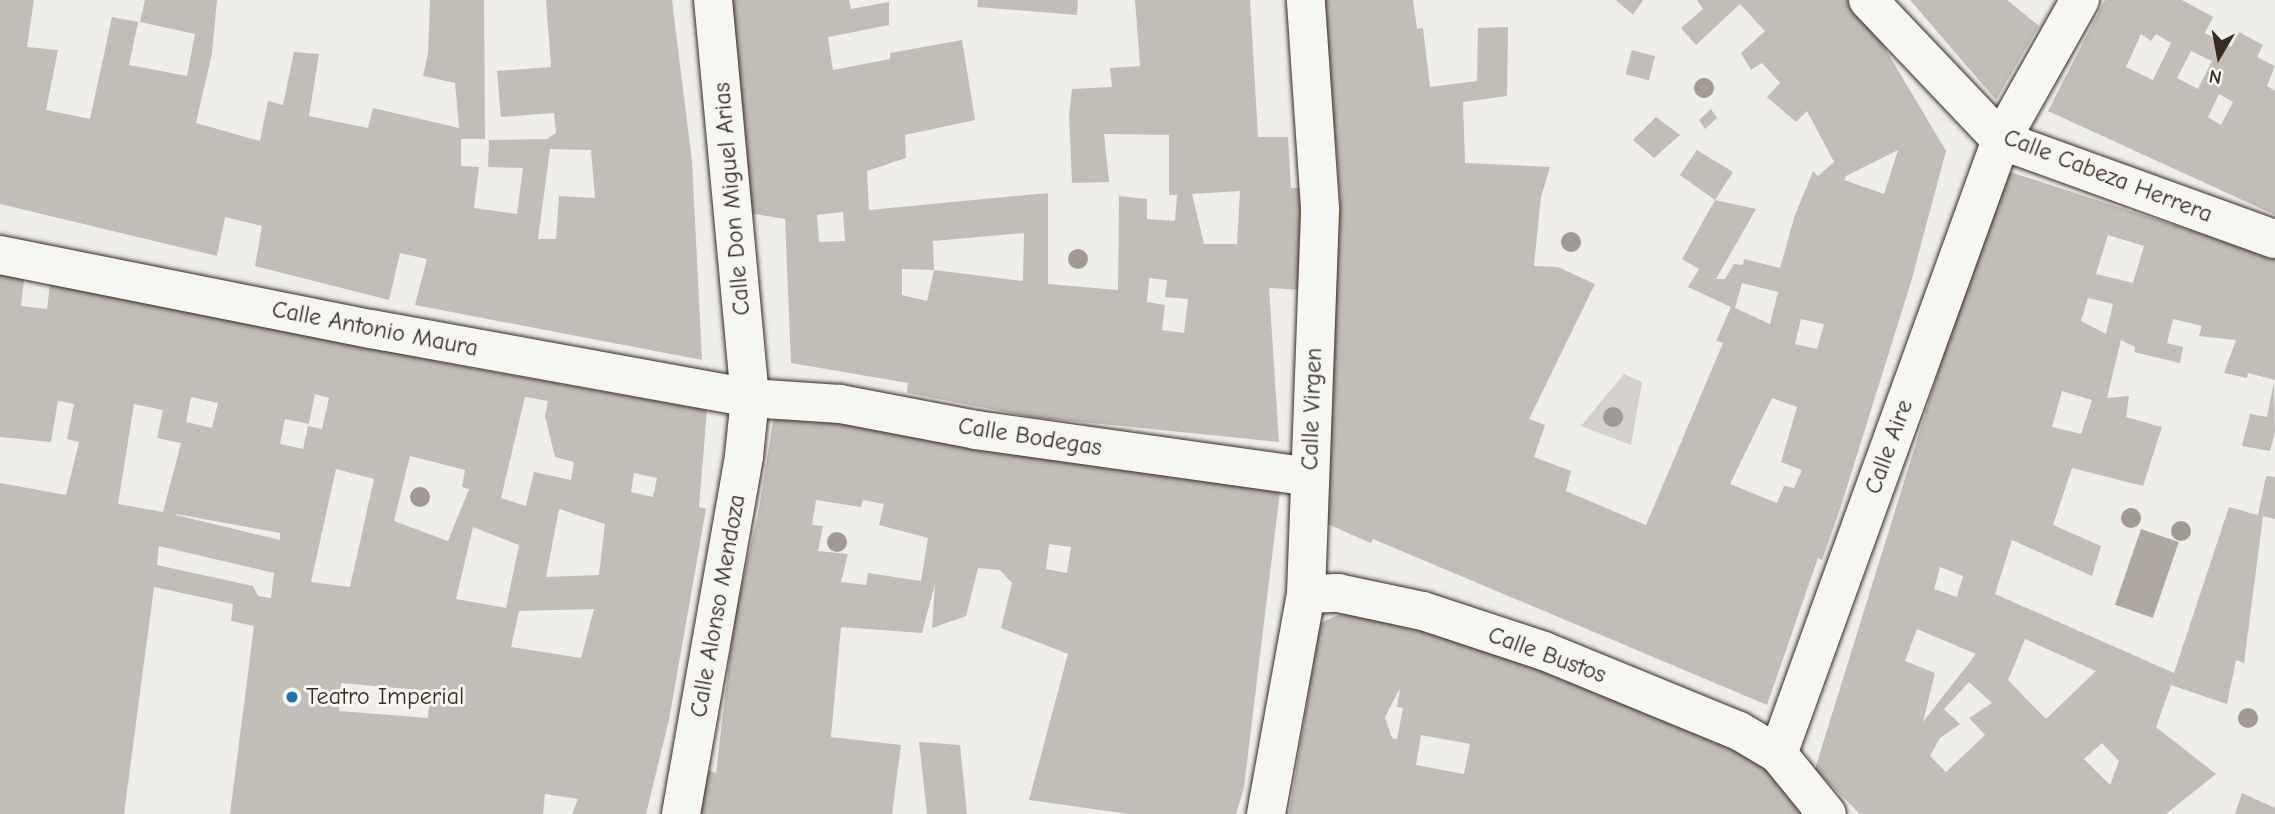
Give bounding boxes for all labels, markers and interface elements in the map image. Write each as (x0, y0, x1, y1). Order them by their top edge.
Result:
north arrow (2184, 21, 2254, 91)
text: N (2207, 65, 2223, 89)
street label: Calle Don Miguel Arias (707, 81, 757, 317)
street label: Calle Cabeza Herrera (2000, 123, 2216, 229)
street label: Calle Antonio Maura (269, 295, 481, 363)
street label: Calle Virgen (1295, 347, 1329, 471)
street label: Calle Aire (1859, 396, 1919, 498)
street label: Calle Bodegas (956, 411, 1104, 463)
street label: Calle Alonso Mendoza (684, 492, 752, 720)
street label: Calle Bustos (1484, 620, 1610, 690)
place label: Teatro Imperial (306, 683, 464, 711)
marker: Teatro Imperial (284, 689, 300, 705)

